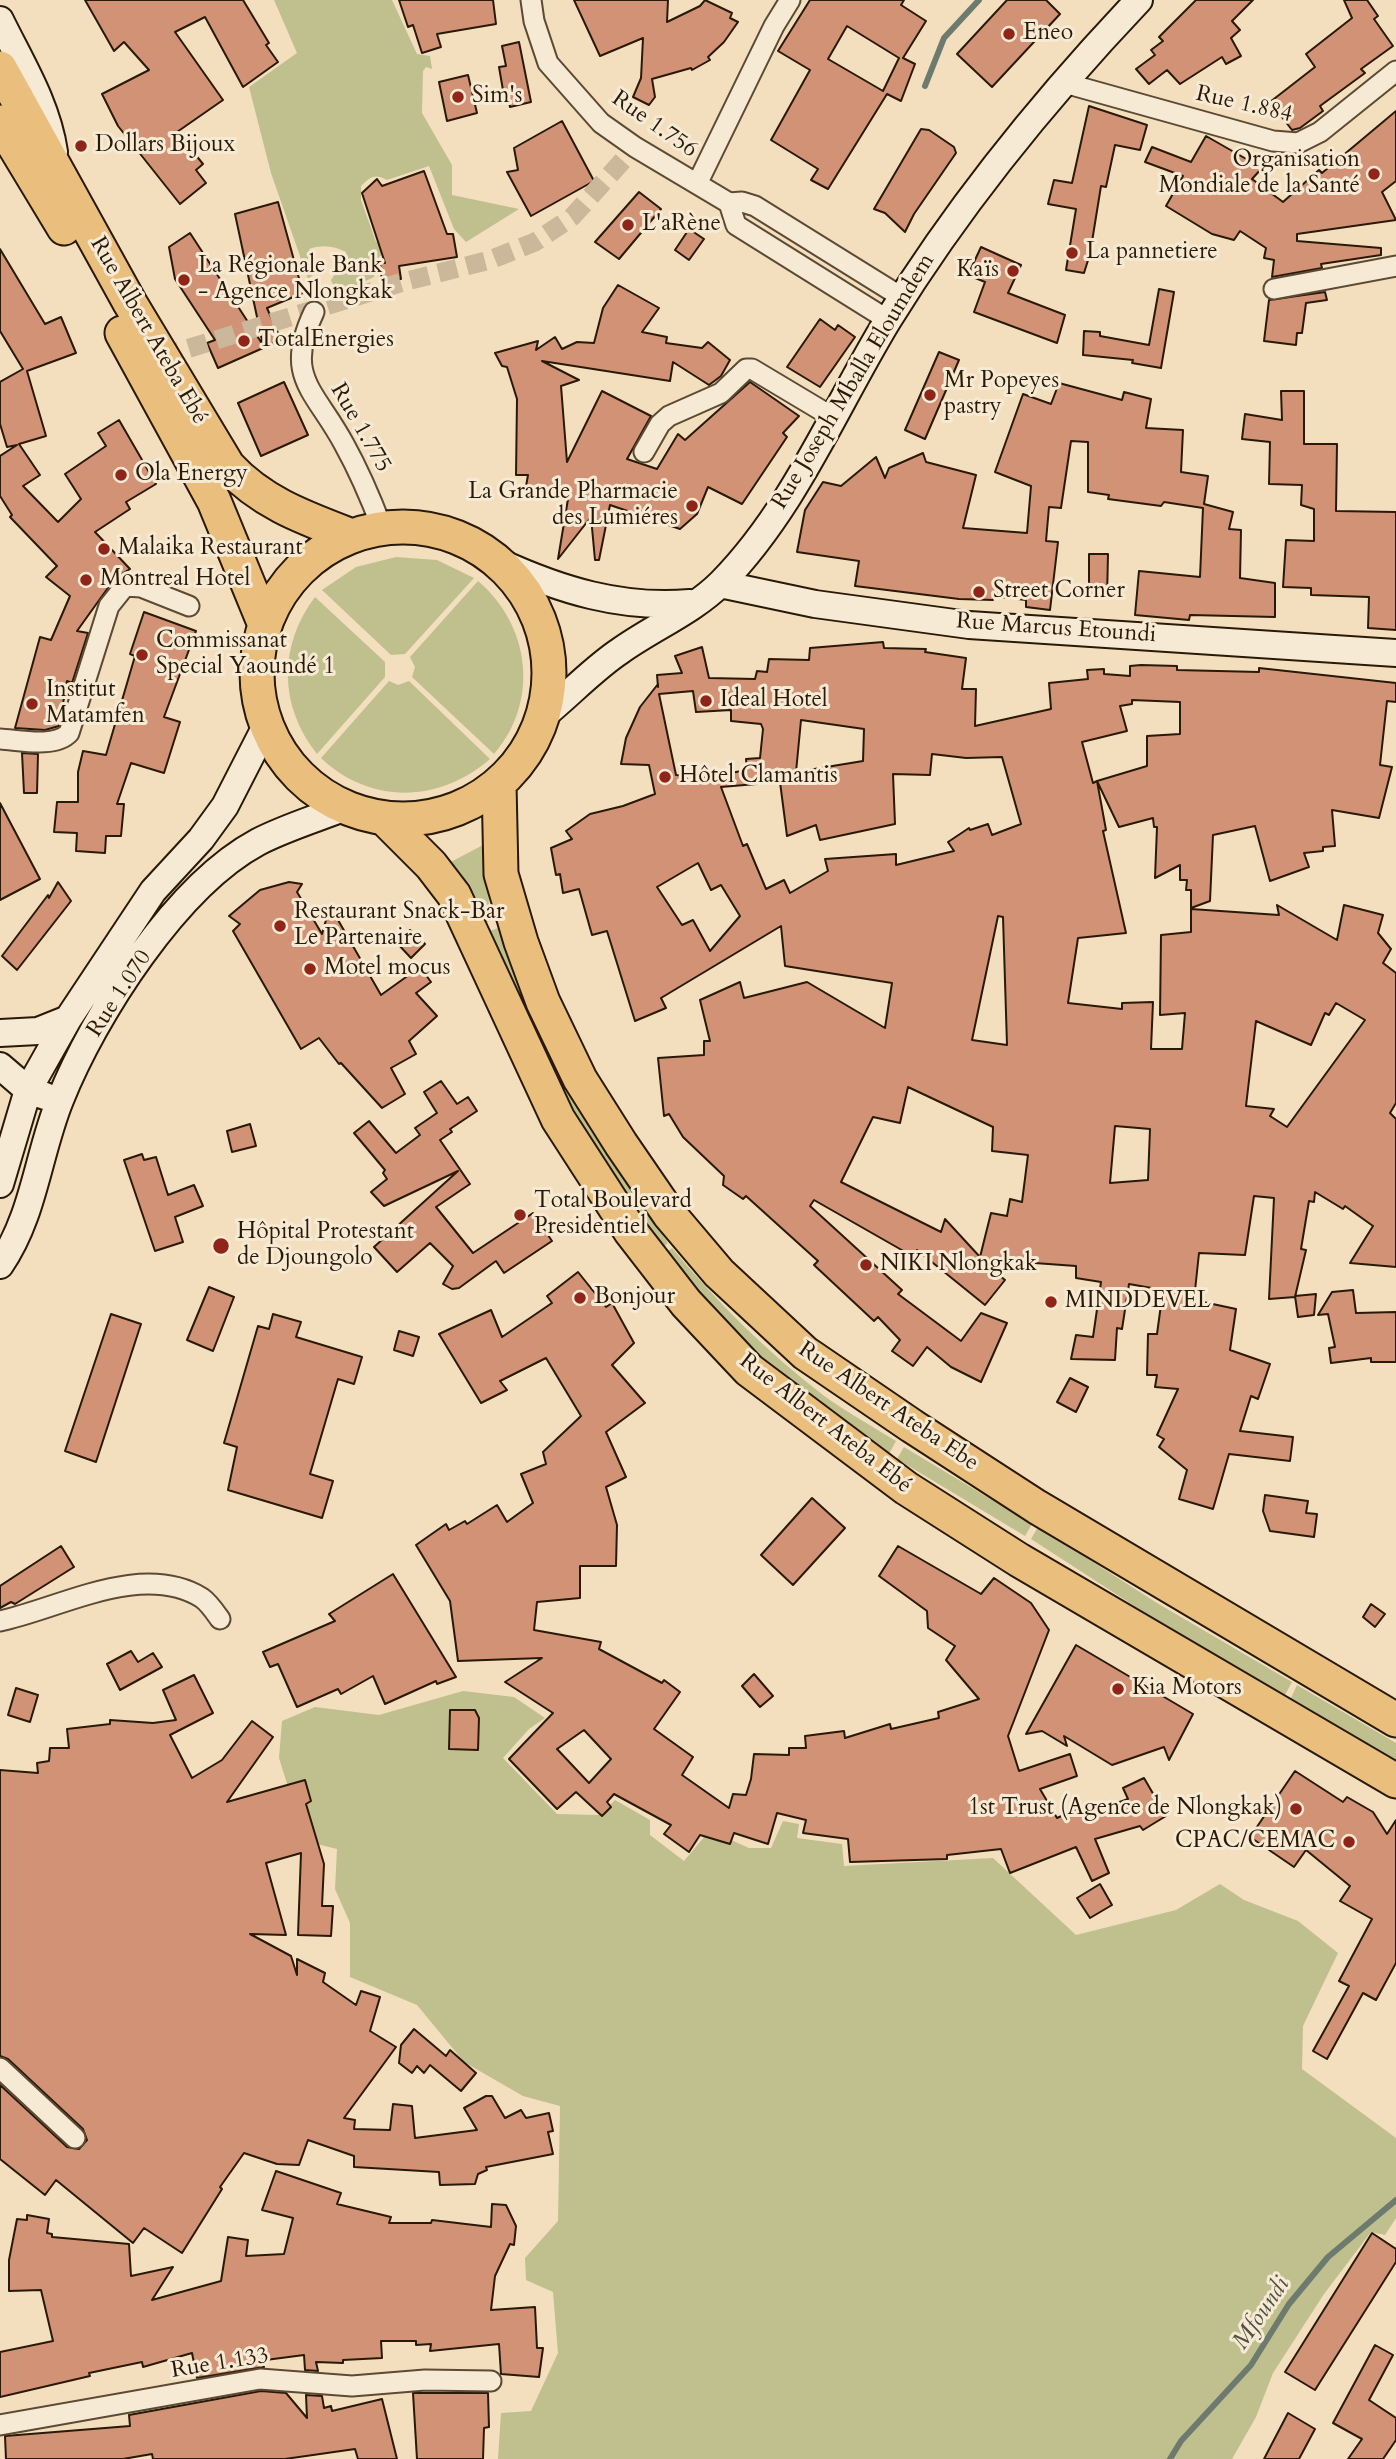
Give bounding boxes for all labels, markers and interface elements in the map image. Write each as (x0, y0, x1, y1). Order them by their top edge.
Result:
place label: Eneo (1023, 20, 1073, 48)
marker: Eneo (1001, 26, 1017, 42)
street label: Rue 1.884 (1193, 81, 1295, 129)
place label: Sim's (472, 83, 522, 111)
street label: Rue 1.756 (606, 86, 702, 164)
marker: Sim's (450, 89, 466, 105)
place label: Dollars Bijoux (95, 132, 235, 160)
marker: Dollars Bijoux (73, 138, 89, 154)
place label: Organisation Mondiale de la Santé (1159, 147, 1360, 201)
marker: Organisation Mondiale de la Santé (1366, 166, 1382, 182)
place label: L'aRène (642, 211, 721, 239)
marker: L'aRène (620, 217, 636, 233)
street label: Rue Albert Ateba Ebé (83, 233, 213, 429)
place label: La pannetiere (1086, 239, 1218, 267)
marker: La pannetiere (1064, 245, 1080, 261)
street label: Rue Joseph Mballa Eloumdem (767, 249, 941, 515)
place label: La Régionale Bank - Agence Nlongkak (198, 253, 393, 307)
place label: Kaïs (956, 257, 999, 285)
marker: Kaïs (1005, 263, 1021, 279)
marker: La Régionale Bank - Agence Nlongkak (176, 272, 192, 288)
place label: TotalEnergies (258, 327, 394, 355)
marker: TotalEnergies (236, 333, 252, 349)
place label: Mr Popeyes pastry (944, 368, 1059, 422)
street label: Rue 1.775 (324, 379, 396, 477)
marker: Mr Popeyes pastry (922, 387, 938, 403)
place label: Ola Energy (135, 461, 248, 489)
marker: Ola Energy (113, 467, 129, 483)
place label: La Grande Pharmacie des Lumiéres (468, 479, 678, 533)
marker: La Grande Pharmacie des Lumiéres (684, 498, 700, 514)
place label: Malaika Restaurant (118, 535, 303, 563)
marker: Malaika Restaurant (96, 541, 112, 557)
place label: Montreal Hotel (100, 566, 250, 594)
marker: Montreal Hotel (78, 572, 94, 588)
place label: Street Corner (993, 578, 1125, 606)
marker: Street Corner (971, 584, 987, 600)
street label: Rue Marcus Etoundi (955, 608, 1157, 650)
place label: Commissanat Special Yaoundé 1 (156, 628, 335, 682)
marker: Commissanat Special Yaoundé 1 (134, 647, 150, 663)
place label: Institut Matamfen (46, 677, 145, 731)
place label: Ideal Hotel (720, 687, 828, 715)
marker: Ideal Hotel (698, 693, 714, 709)
marker: Institut Matamfen (24, 696, 40, 712)
place label: Hôtel Clamantis (679, 763, 838, 791)
marker: Hôtel Clamantis (657, 769, 673, 785)
place label: Restaurant Snack-Bar Le Partenaire (294, 899, 504, 953)
marker: Restaurant Snack-Bar Le Partenaire (272, 918, 288, 934)
street label: Rue 1.070 (82, 945, 158, 1043)
place label: Motel mocus (324, 955, 451, 983)
marker: Motel mocus (302, 961, 318, 977)
place label: Total Boulevard Presidentiel (534, 1188, 692, 1242)
marker: Total Boulevard Presidentiel (512, 1207, 528, 1223)
place label: Hôpital Protestant de Djoungolo (237, 1219, 414, 1273)
marker: Hôpital Protestant de Djoungolo (211, 1236, 231, 1256)
place label: NIKI Nlongkak (880, 1251, 1037, 1279)
marker: NIKI Nlongkak (858, 1257, 874, 1273)
place label: Bonjour (594, 1284, 675, 1312)
place label: MINDDEVEL (1065, 1288, 1211, 1316)
marker: Bonjour (572, 1290, 588, 1306)
marker: MINDDEVEL (1043, 1294, 1059, 1310)
street label: Rue Albert Ateba Ebe (793, 1336, 983, 1478)
street label: Rue Albert Ateba Ebé (733, 1348, 917, 1500)
place label: Kia Motors (1132, 1675, 1242, 1703)
marker: Kia Motors (1110, 1681, 1126, 1697)
place label: 1st Trust (Agence de Nlongkak) (968, 1795, 1282, 1823)
marker: 1st Trust (Agence de Nlongkak) (1288, 1801, 1304, 1817)
place label: CPAC/CEMAC (1175, 1828, 1335, 1856)
marker: CPAC/CEMAC (1341, 1834, 1357, 1850)
water label: Mfoundi (1227, 2272, 1297, 2356)
street label: Rue 1.133 (169, 2343, 271, 2385)

